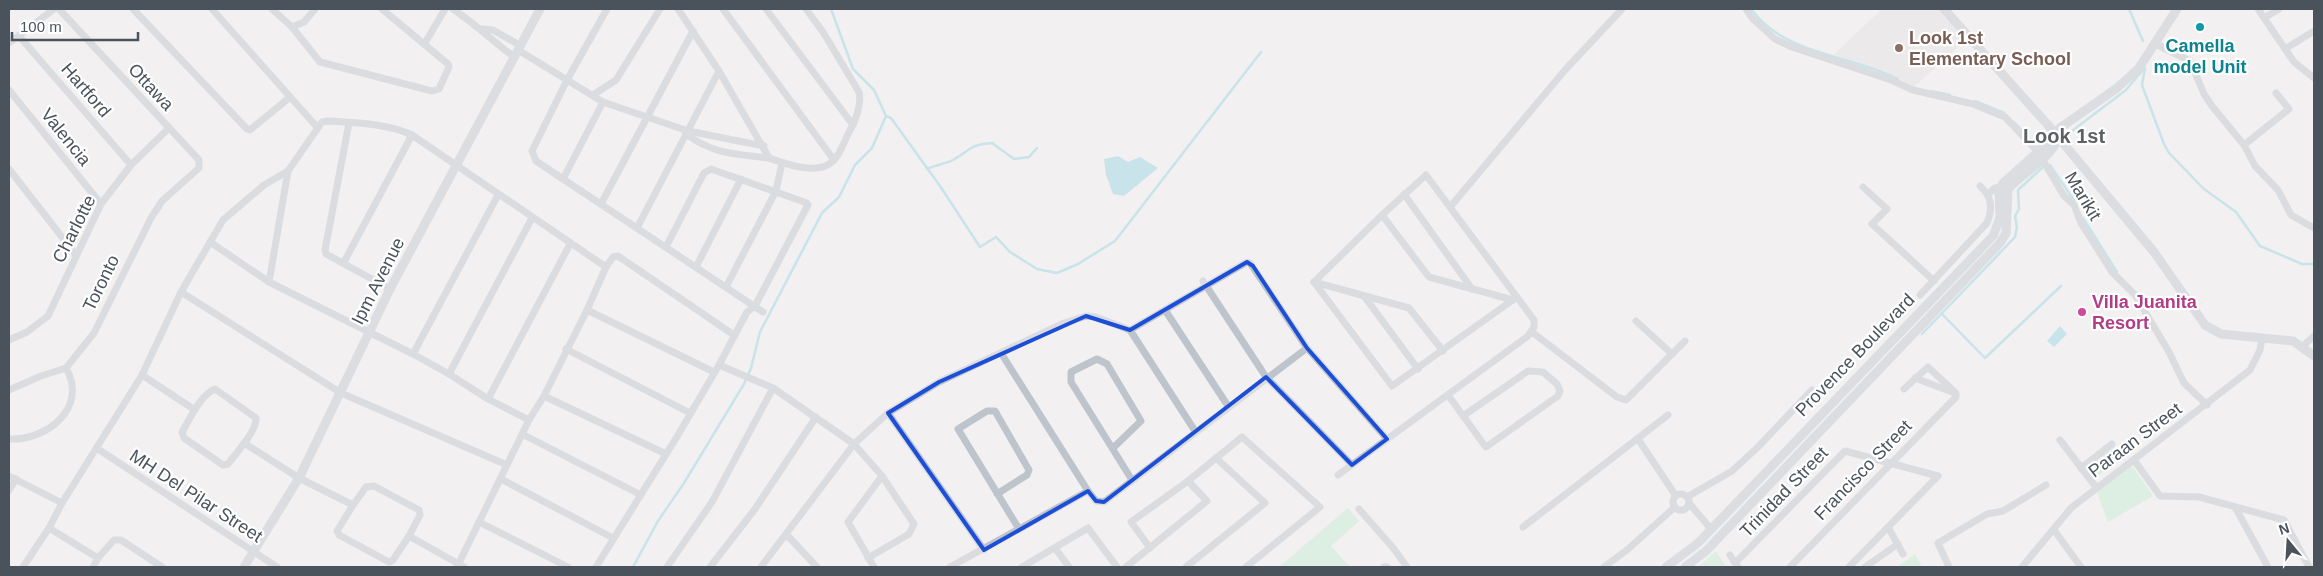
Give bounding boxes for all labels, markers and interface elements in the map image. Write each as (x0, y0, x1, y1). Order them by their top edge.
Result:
scale bar (12, 10, 139, 42)
text: 100 m (20, 18, 62, 35)
marker: Camella model Unit (2194, 21, 2206, 33)
place label: Look 1st Elementary School (1909, 28, 2071, 69)
place label: Camella model Unit (2154, 36, 2247, 77)
marker: Look 1st Elementary School (1893, 42, 1905, 54)
street label: Hartford (57, 59, 115, 121)
street label: Ottawa (124, 59, 178, 115)
street label: Valencia (37, 104, 96, 170)
district label: Look 1st (2023, 125, 2105, 147)
street label: Marikit (2061, 168, 2105, 224)
street label: Charlotte (49, 192, 99, 266)
street label: Ipm Avenue (348, 234, 408, 328)
street label: Toronto (79, 252, 123, 314)
street label: Provence Boulevard (1792, 290, 1918, 420)
place label: Villa Juanita Resort (2092, 292, 2198, 333)
marker: Villa Juanita Resort (2076, 306, 2088, 318)
street label: Paraan Street (2085, 399, 2185, 481)
street label: Francisco Street (1810, 416, 1916, 524)
street label: Trinidad Street (1736, 443, 1832, 541)
street label: MH Del Pilar Street (126, 446, 266, 546)
north arrow (2263, 516, 2313, 566)
text: N (2277, 519, 2291, 538)

